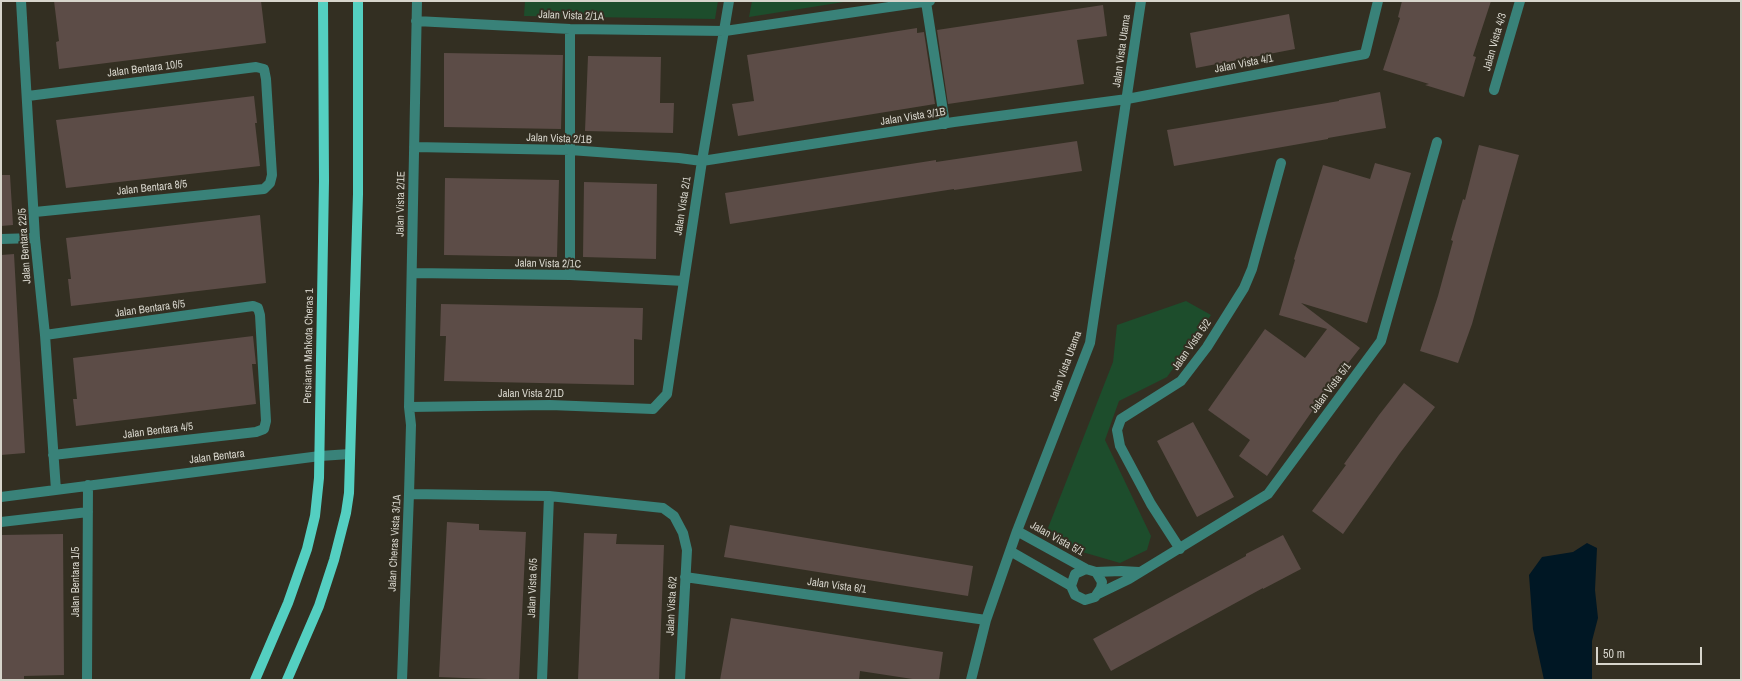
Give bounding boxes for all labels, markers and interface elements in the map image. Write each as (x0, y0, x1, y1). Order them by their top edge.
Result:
street label: Jalan Vista 2/1A (538, 8, 604, 24)
street label: Jalan Vista 4/3 (1480, 12, 1510, 72)
street label: Jalan Vista Utama (1110, 14, 1134, 88)
street label: Jalan Vista 4/1 (1214, 52, 1274, 76)
street label: Jalan Bentara 10/5 (107, 58, 183, 80)
street label: Jalan Vista 3/1B (880, 105, 946, 129)
street label: Jalan Vista 2/1B (526, 131, 592, 147)
street label: Jalan Vista 2/1E (394, 171, 408, 237)
street label: Jalan Vista 2/1 (672, 176, 694, 236)
street label: Jalan Bentara 8/5 (116, 178, 188, 198)
street label: Jalan Bentara 22/5 (16, 208, 34, 284)
street label: Jalan Vista 2/1C (515, 257, 581, 271)
street label: Persiaran Mahkota Cheras 1 (301, 288, 317, 404)
street label: Jalan Bentara 6/5 (114, 298, 186, 320)
street label: Jalan Vista 5/2 (1170, 317, 1214, 373)
street label: Jalan Vista Utama (1047, 329, 1085, 403)
street label: Jalan Vista 5/1 (1308, 360, 1354, 416)
street label: Jalan Vista 2/1D (498, 387, 564, 401)
street label: Jalan Bentara 4/5 (122, 420, 194, 442)
street label: Jalan Bentara (189, 447, 245, 467)
street label: Jalan Cheras Vista 3/1A (386, 494, 404, 592)
street label: Jalan Vista 5/1 (1028, 519, 1086, 559)
street label: Jalan Bentara 1/5 (69, 547, 83, 617)
street label: Jalan Vista 6/5 (525, 558, 541, 618)
street label: Jalan Vista 6/1 (807, 575, 867, 597)
street label: Jalan Vista 6/2 (664, 576, 680, 636)
scale bar (1598, 639, 1704, 665)
text: 50 m (1603, 646, 1625, 662)

